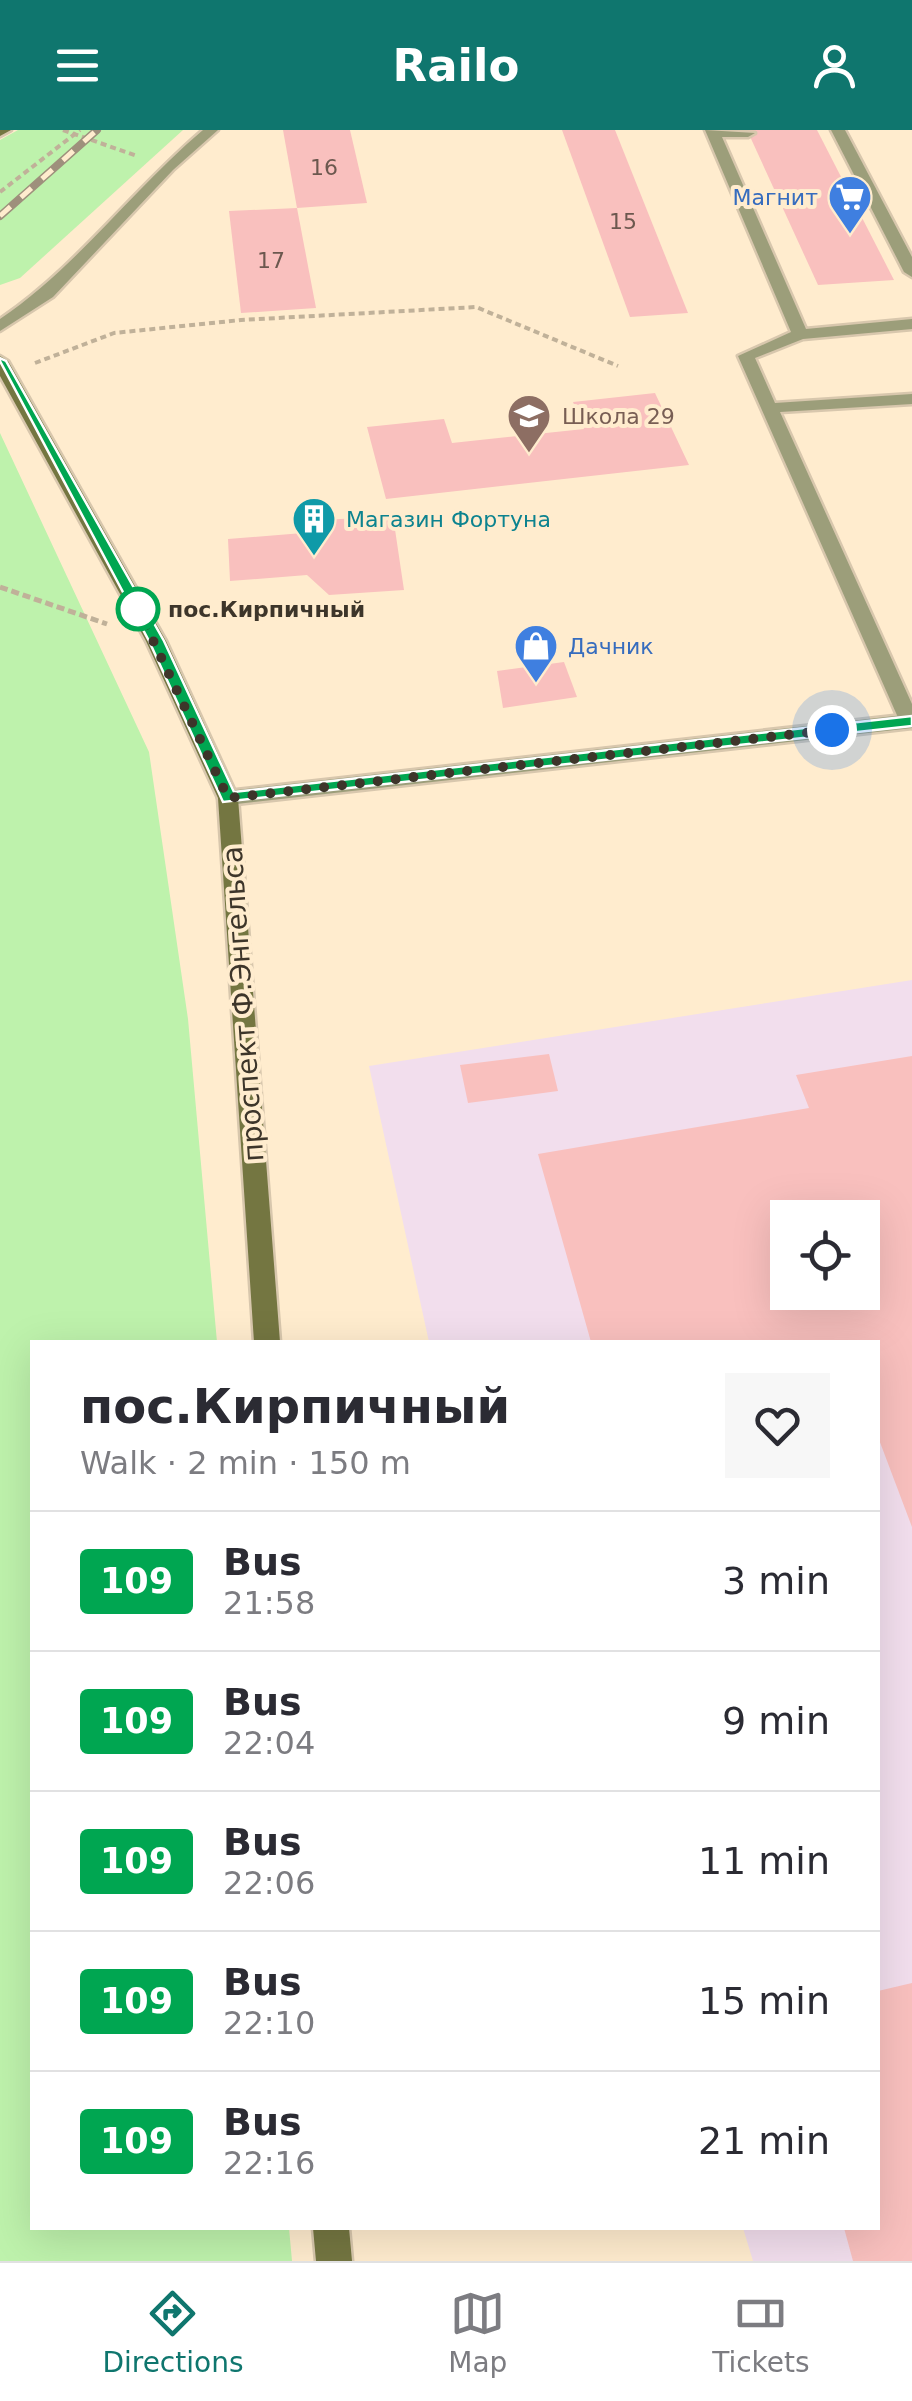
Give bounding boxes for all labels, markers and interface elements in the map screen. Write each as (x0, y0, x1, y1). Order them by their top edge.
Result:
icon: menu (50, 38, 105, 93)
icon: person (807, 38, 862, 93)
text: Railo (393, 39, 519, 92)
house number: 16 (310, 155, 338, 180)
supermarket icon: Магнит (827, 174, 873, 235)
place label: Магнит (732, 185, 818, 210)
house number: 15 (609, 209, 637, 234)
house number: 17 (257, 248, 285, 273)
school or university icon: Школа 29 (506, 393, 552, 454)
place label: Школа 29 (562, 404, 675, 429)
building icon: Магазин Фортуна (291, 496, 337, 557)
place label: Магазин Фортуна (346, 507, 551, 532)
marker: пос.Кирпичный (117, 588, 159, 630)
place label: пос.Кирпичный (168, 597, 365, 622)
shop icon: Дачник (513, 623, 559, 684)
place label: Дачник (568, 634, 654, 659)
your location (807, 705, 857, 755)
street label: проспект Ф.Энгельса (216, 845, 270, 1163)
map controls (770, 1200, 880, 1310)
button: locate (770, 1200, 880, 1310)
button: heart (725, 1373, 830, 1478)
text: пос.Кирпичный (80, 1378, 510, 1434)
text: Walk · 2 min · 150 m (80, 1444, 411, 1482)
text: Bus (223, 1540, 302, 1584)
text: 3 min (722, 1559, 830, 1603)
text: 109 (100, 1561, 173, 1601)
text: 21:58 (223, 1584, 315, 1622)
text: Bus (223, 1680, 302, 1724)
text: 9 min (722, 1699, 830, 1743)
text: 109 (100, 1701, 173, 1741)
text: 22:04 (223, 1724, 315, 1762)
text: Bus (223, 1820, 302, 1864)
text: 11 min (698, 1839, 830, 1883)
text: 109 (100, 1841, 173, 1881)
text: 22:06 (223, 1864, 315, 1902)
text: Bus (223, 1960, 302, 2004)
text: 15 min (698, 1979, 830, 2023)
text: 109 (100, 1981, 173, 2021)
text: 22:10 (223, 2004, 315, 2042)
text: Bus (223, 2100, 302, 2144)
text: 21 min (698, 2119, 830, 2163)
text: 109 (100, 2121, 173, 2161)
text: 22:16 (223, 2144, 315, 2182)
tab: Directions (102, 2286, 243, 2379)
tab: Map (448, 2286, 507, 2379)
tab: Tickets (712, 2286, 810, 2379)

